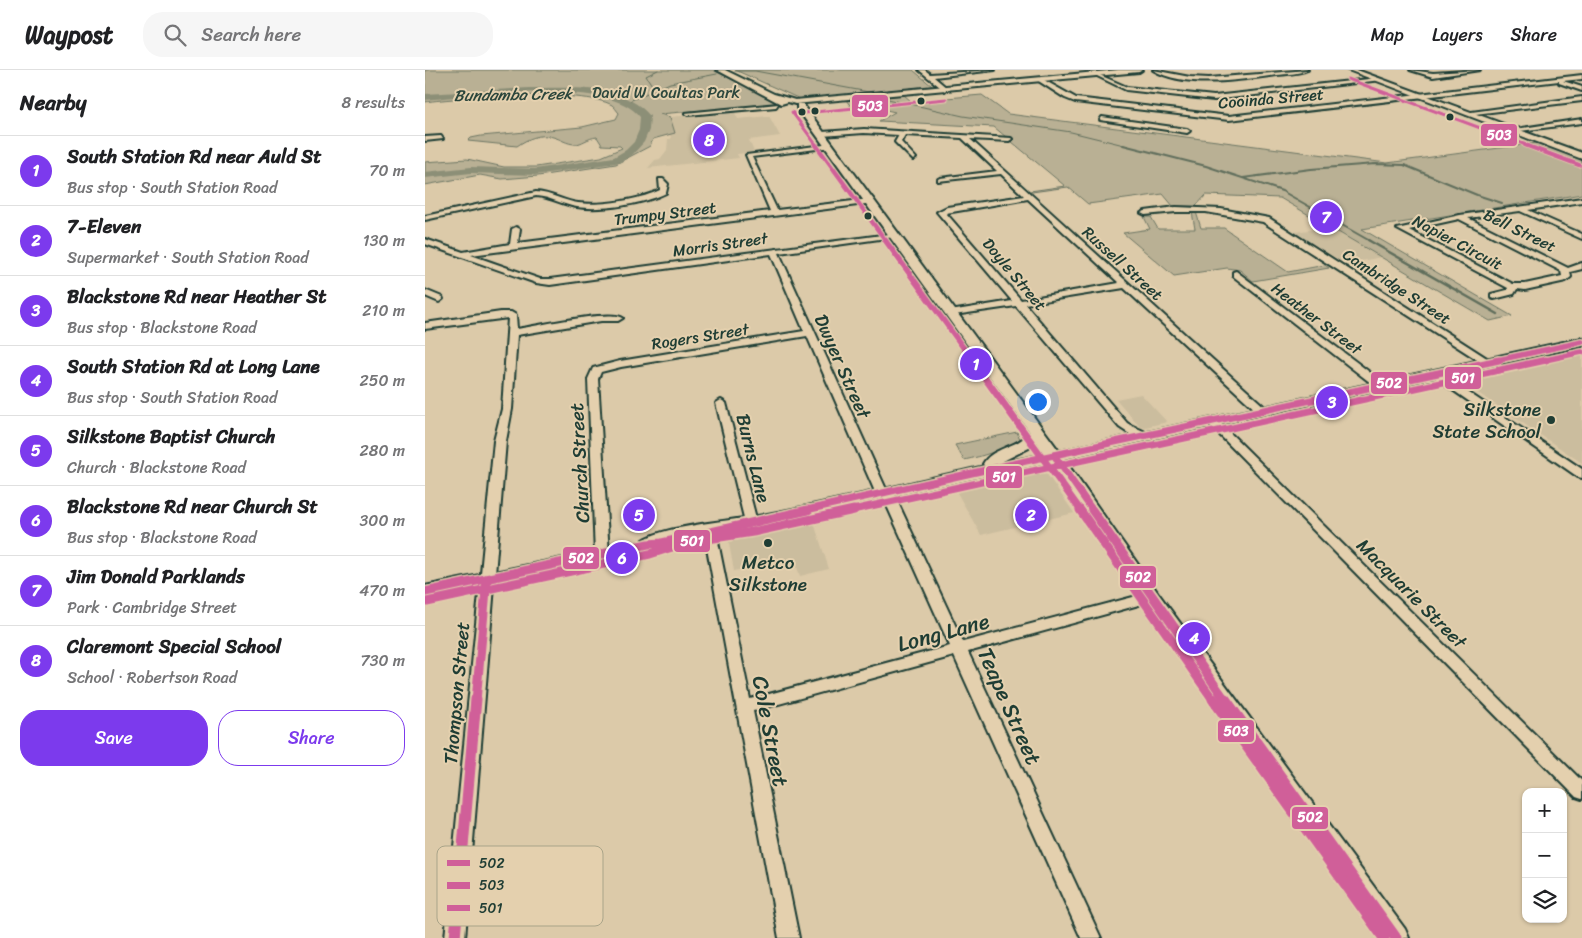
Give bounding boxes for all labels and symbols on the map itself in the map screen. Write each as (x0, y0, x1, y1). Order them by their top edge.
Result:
park label: David W Coultas Park (592, 78, 740, 107)
water label: Bundamba Creek (454, 79, 574, 110)
street label: Cooinda Street (1217, 79, 1325, 118)
line badge: 503 (851, 94, 889, 118)
text: 503 (857, 94, 883, 119)
unlabelled marker (916, 96, 926, 106)
unlabelled marker (810, 106, 820, 116)
unlabelled marker (797, 107, 807, 117)
unlabelled marker (1445, 112, 1455, 122)
pin: 8 (693, 121, 725, 159)
line badge: 503 (1480, 123, 1518, 147)
text: 503 (1486, 123, 1512, 148)
street label: Trumpy Street (612, 193, 718, 234)
pin: 7 (1310, 198, 1342, 236)
street label: Bell Street (1478, 200, 1561, 261)
street label: Napier Circuit (1407, 206, 1508, 279)
unlabelled marker (863, 211, 873, 221)
street label: Russell Street (1075, 219, 1170, 308)
street label: Morris Street (671, 223, 770, 265)
street label: Doyle Street (975, 231, 1054, 318)
street label: Cambridge Street (1337, 240, 1457, 333)
street label: Heather Street (1265, 274, 1369, 363)
street label: Dwyer Street (805, 309, 881, 425)
street label: Rogers Street (649, 314, 751, 358)
pin: 1 (960, 345, 992, 383)
line badge: 501 (1444, 366, 1482, 390)
text: 501 (1451, 366, 1475, 391)
line badge: 502 (1370, 371, 1408, 395)
text: 502 (1376, 371, 1403, 396)
pin: 3 (1316, 383, 1348, 421)
your location (1025, 389, 1051, 415)
place label: Silkstone State School (1432, 393, 1542, 448)
street label: Church Street (560, 402, 599, 524)
street label: Burns Lane (727, 410, 780, 506)
marker: Silkstone State School (1545, 414, 1557, 426)
line badge: 501 (985, 465, 1023, 489)
text: 501 (992, 465, 1016, 490)
pin: 5 (623, 496, 655, 534)
pin: 2 (1015, 496, 1047, 534)
line badge: 501 (673, 529, 711, 553)
text: 501 (680, 529, 704, 554)
street label: Macquarie Street (1348, 530, 1476, 658)
marker: Metco Silkstone (762, 537, 774, 549)
pin: 6 (606, 539, 638, 577)
line badge: 502 (562, 546, 600, 570)
text: 502 (568, 546, 595, 571)
place label: Metco Silkstone (729, 546, 807, 601)
line badge: 502 (1119, 565, 1157, 589)
text: 502 (1125, 565, 1152, 590)
street label: Long Lane (893, 601, 994, 663)
pin: 4 (1178, 619, 1210, 657)
street label: Thompson Street (434, 620, 479, 766)
street label: Teape Street (966, 641, 1053, 772)
street label: Cole Street (741, 672, 800, 790)
line badge: 503 (1217, 719, 1255, 743)
text: 503 (1223, 719, 1249, 744)
text: 502 (1297, 805, 1324, 830)
line badge: 502 (1291, 806, 1329, 830)
legend (437, 846, 603, 926)
text: 502 (479, 851, 504, 876)
text: 503 (479, 873, 504, 898)
text: 501 (479, 896, 502, 921)

